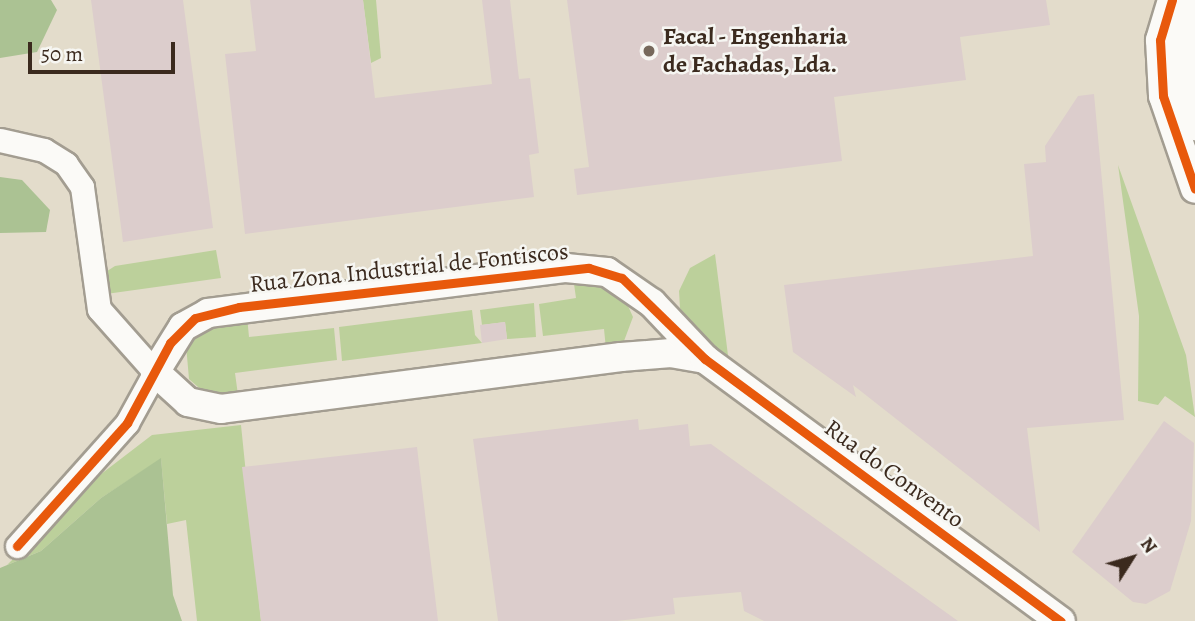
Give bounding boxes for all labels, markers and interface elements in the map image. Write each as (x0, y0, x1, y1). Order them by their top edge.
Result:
place label: Facal - Engenharia de Fachadas, Lda. (663, 23, 848, 79)
scale bar (32, 28, 178, 72)
text: 50 m (41, 40, 83, 68)
marker: Facal - Engenharia de Fachadas, Lda. (641, 43, 657, 59)
street label: Rua Zona Industrial de Fontiscos (248, 237, 570, 299)
street label: Rua do Convento (819, 414, 969, 534)
north arrow (1097, 523, 1167, 593)
text: N (1134, 532, 1163, 559)

